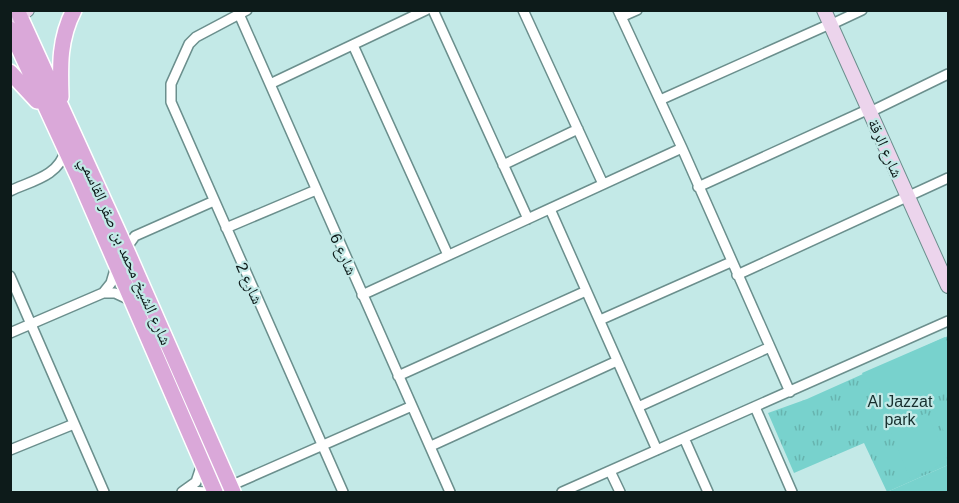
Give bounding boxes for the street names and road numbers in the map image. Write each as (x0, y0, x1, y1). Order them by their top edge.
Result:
street label: شارع الرقة (863, 116, 906, 181)
street label: شارع الشيخ محمد بن صقر القاسمي (73, 155, 175, 349)
street label: شارع 6 (325, 231, 360, 278)
street label: شارع 2 (231, 260, 266, 307)

